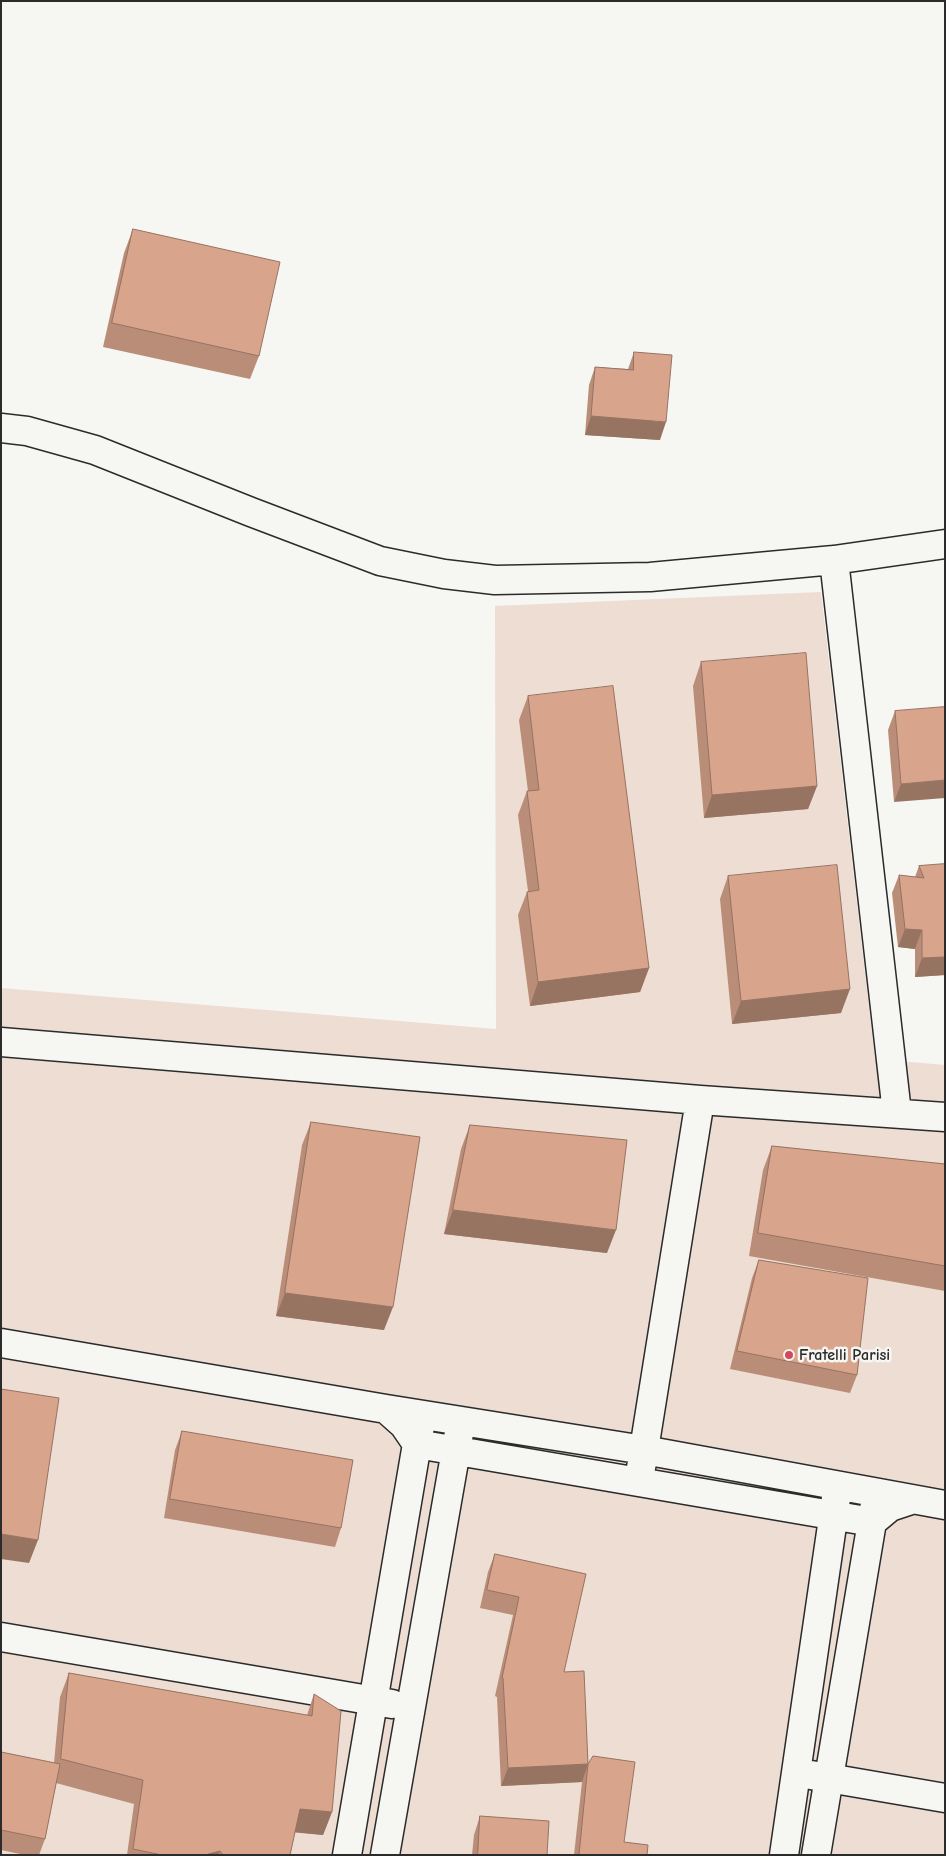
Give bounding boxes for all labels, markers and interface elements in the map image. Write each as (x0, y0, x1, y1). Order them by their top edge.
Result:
place label: Fratelli Parisi (799, 1345, 890, 1365)
marker: Fratelli Parisi (783, 1349, 795, 1361)

